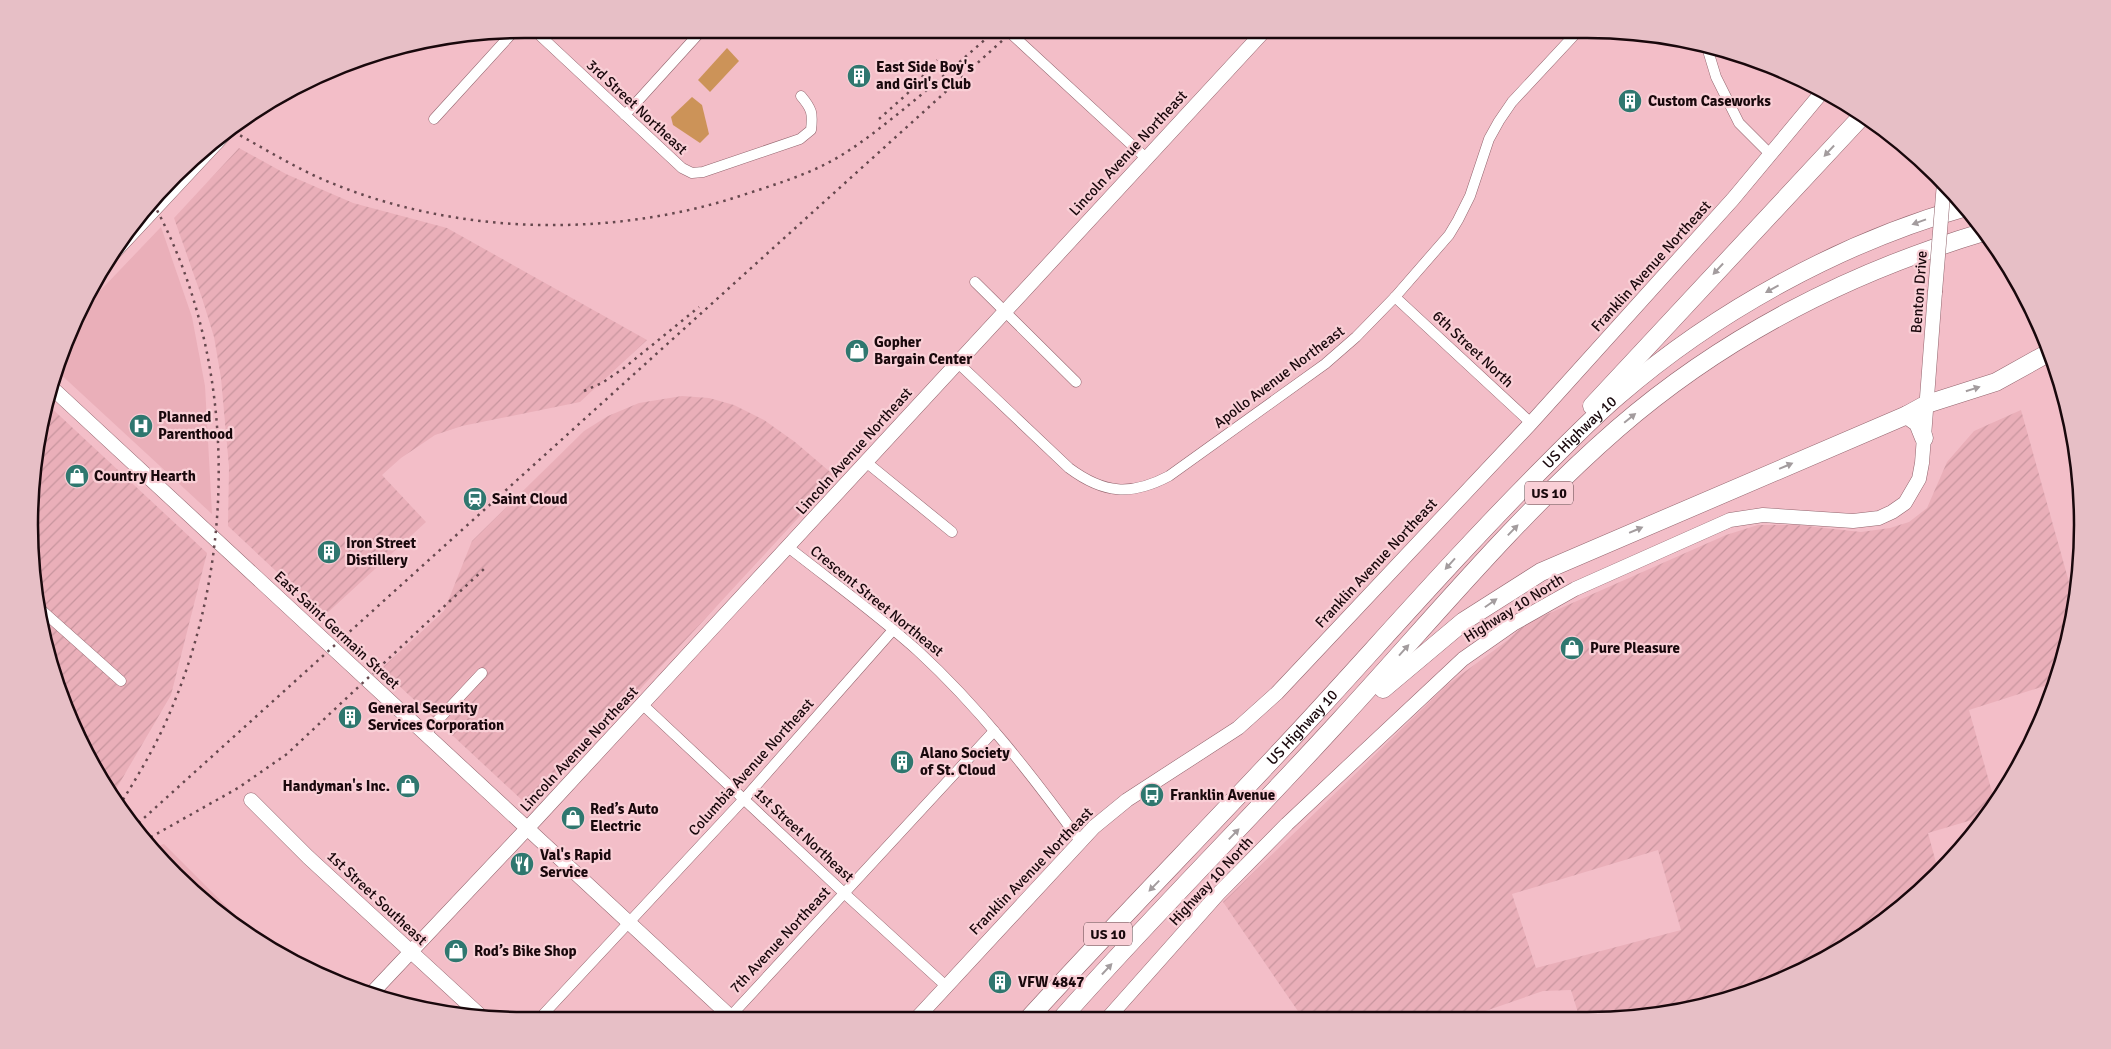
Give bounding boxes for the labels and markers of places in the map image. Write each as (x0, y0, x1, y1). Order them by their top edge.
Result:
place label: East Side Boy's and Girl's Club (876, 58, 974, 93)
building icon: East Side Boy's and Girl's Club (846, 63, 872, 89)
building icon: Custom Caseworks (1617, 88, 1643, 114)
place label: Custom Caseworks (1648, 92, 1771, 110)
place label: Gopher Bargain Center (874, 333, 972, 368)
shop icon: Gopher Bargain Center (844, 338, 870, 364)
place label: Planned Parenthood (158, 408, 233, 443)
hospital icon: Planned Parenthood (128, 413, 154, 439)
shop icon: Country Hearth (64, 463, 90, 489)
place label: Country Hearth (94, 467, 196, 485)
station icon: Saint Cloud (462, 486, 488, 512)
place label: Saint Cloud (492, 490, 568, 508)
place label: Iron Street Distillery (346, 534, 416, 569)
building icon: Iron Street Distillery (316, 539, 342, 565)
shop icon: Pure Pleasure (1559, 635, 1585, 661)
place label: Pure Pleasure (1590, 639, 1680, 657)
place label: General Security Services Corporation (368, 699, 504, 734)
building icon: General Security Services Corporation (337, 704, 363, 730)
place label: Alano Society of St. Cloud (920, 744, 1010, 779)
building icon: Alano Society of St. Cloud (889, 749, 915, 775)
shop icon: Handyman's Inc. (395, 773, 421, 799)
place label: Handyman's Inc. (282, 777, 390, 795)
bus stop icon: Franklin Avenue (1139, 782, 1165, 808)
place label: Franklin Avenue (1170, 786, 1275, 804)
place label: Red’s Auto Electric (590, 800, 659, 835)
shop icon: Red’s Auto Electric (560, 805, 586, 831)
place label: Val's Rapid Service (540, 846, 611, 881)
restaurant icon: Val's Rapid Service (509, 851, 535, 877)
shop icon: Rod’s Bike Shop (443, 938, 469, 964)
place label: Rod’s Bike Shop (474, 942, 577, 960)
building icon: VFW 4847 (987, 969, 1013, 995)
place label: VFW 4847 (1018, 973, 1084, 991)

